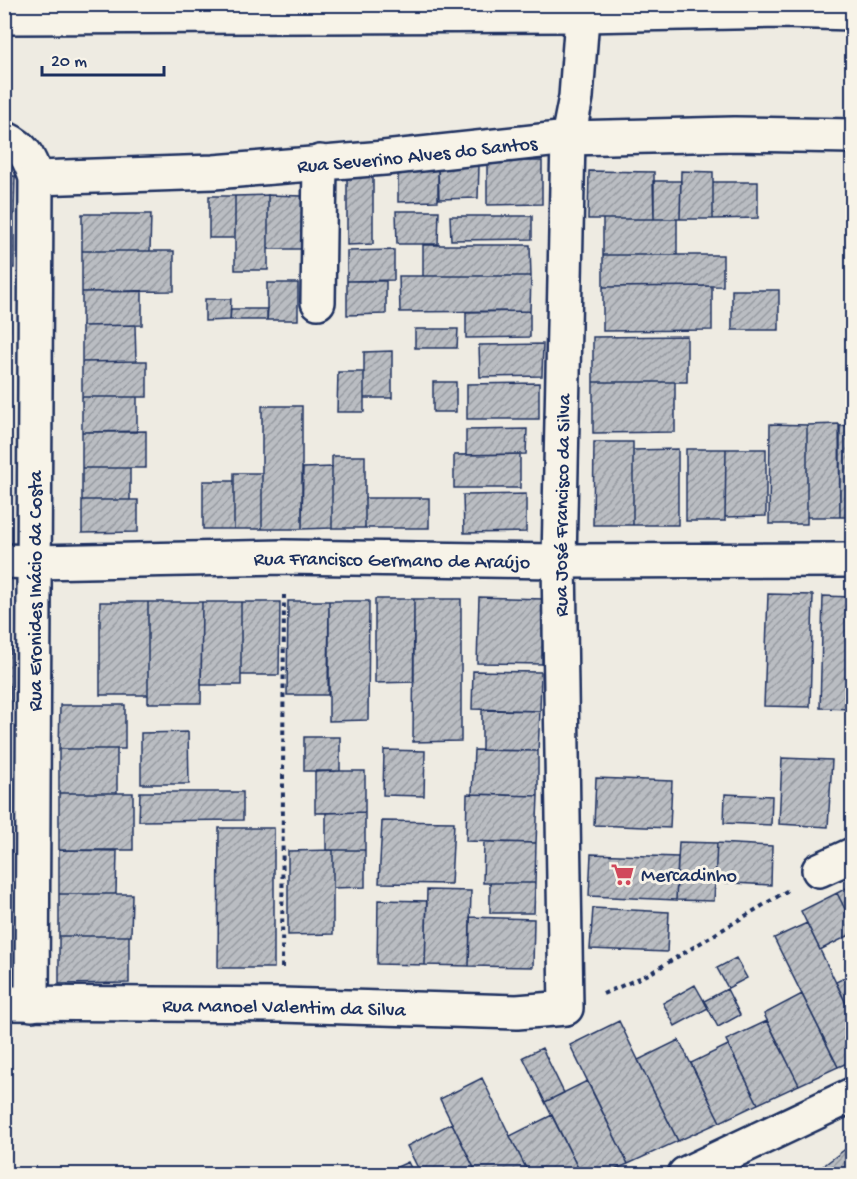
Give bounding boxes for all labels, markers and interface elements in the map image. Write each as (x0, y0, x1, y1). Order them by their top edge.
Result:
scale bar (42, 39, 164, 77)
text: 20 m (51, 52, 87, 73)
street label: Rua Severino Alves do Santos (297, 133, 539, 180)
street label: Rua José Francisco da Silva (551, 393, 578, 617)
street label: Rua Eronides Inácio da Costa (26, 470, 49, 711)
street label: Rua Francisco Germano de Araújo (253, 549, 530, 576)
supermarket icon: Mercadinho (610, 861, 636, 887)
place label: Mercadinho (641, 866, 737, 889)
street label: Rua Manoel Valentim da Silva (162, 996, 407, 1024)

